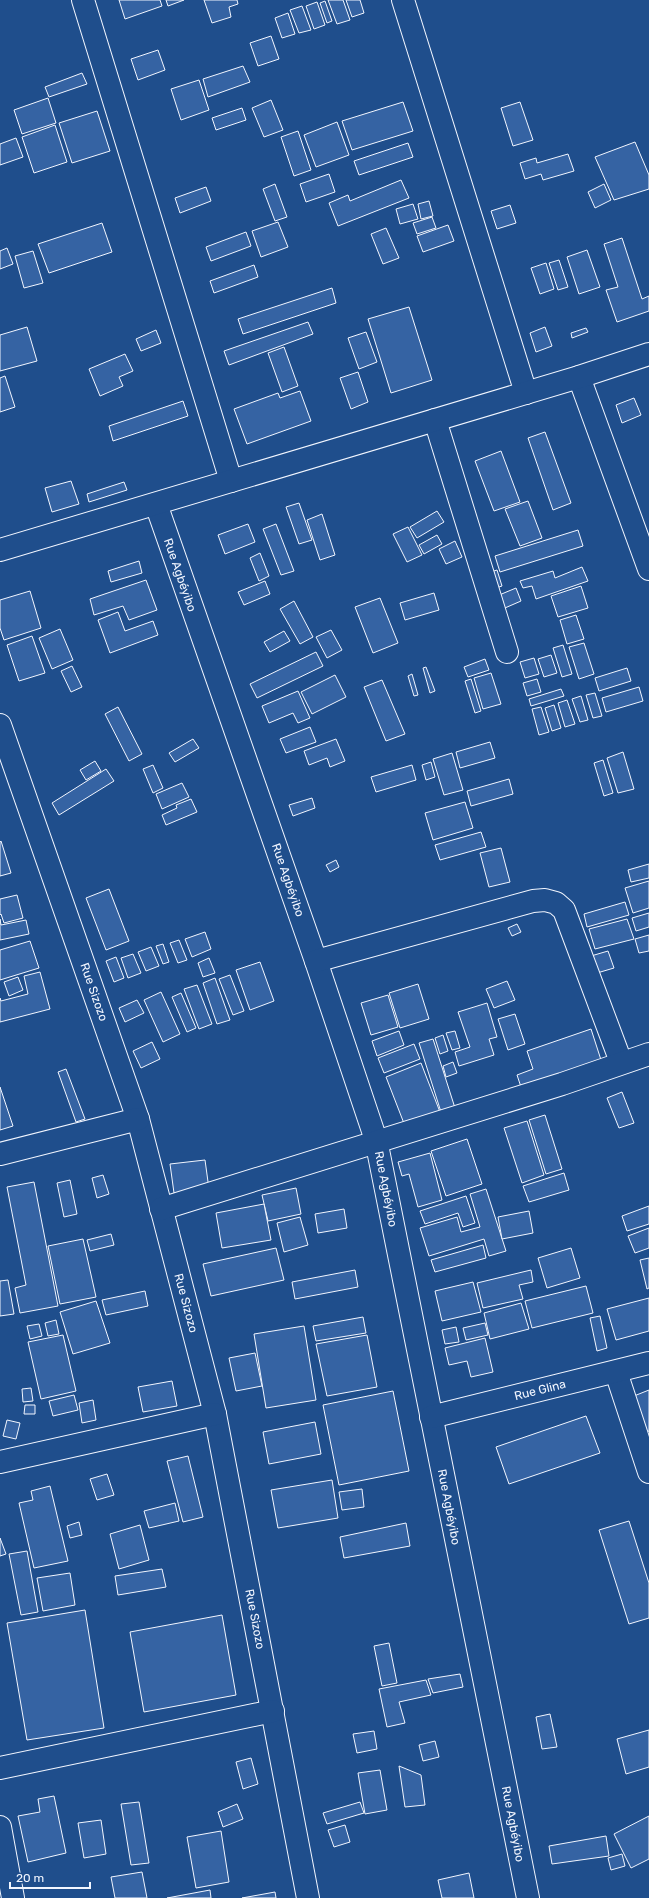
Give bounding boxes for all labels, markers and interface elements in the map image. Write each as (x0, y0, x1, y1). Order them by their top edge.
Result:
street label: Rue Agbéyibo (161, 536, 199, 614)
street label: Rue Agbéyibo (269, 841, 307, 919)
street label: Rue Sizozo (77, 961, 111, 1023)
street label: Rue Agbéyibo (372, 1150, 400, 1228)
street label: Rue Sizozo (171, 1272, 201, 1334)
street label: Rue Glina (513, 1377, 567, 1403)
street label: Rue Agbéyibo (435, 1468, 463, 1546)
street label: Rue Sizozo (242, 1588, 268, 1650)
street label: Rue Agbéyibo (499, 1785, 527, 1863)
scale bar (10, 1864, 90, 1890)
text: 20 m (16, 1871, 44, 1885)

